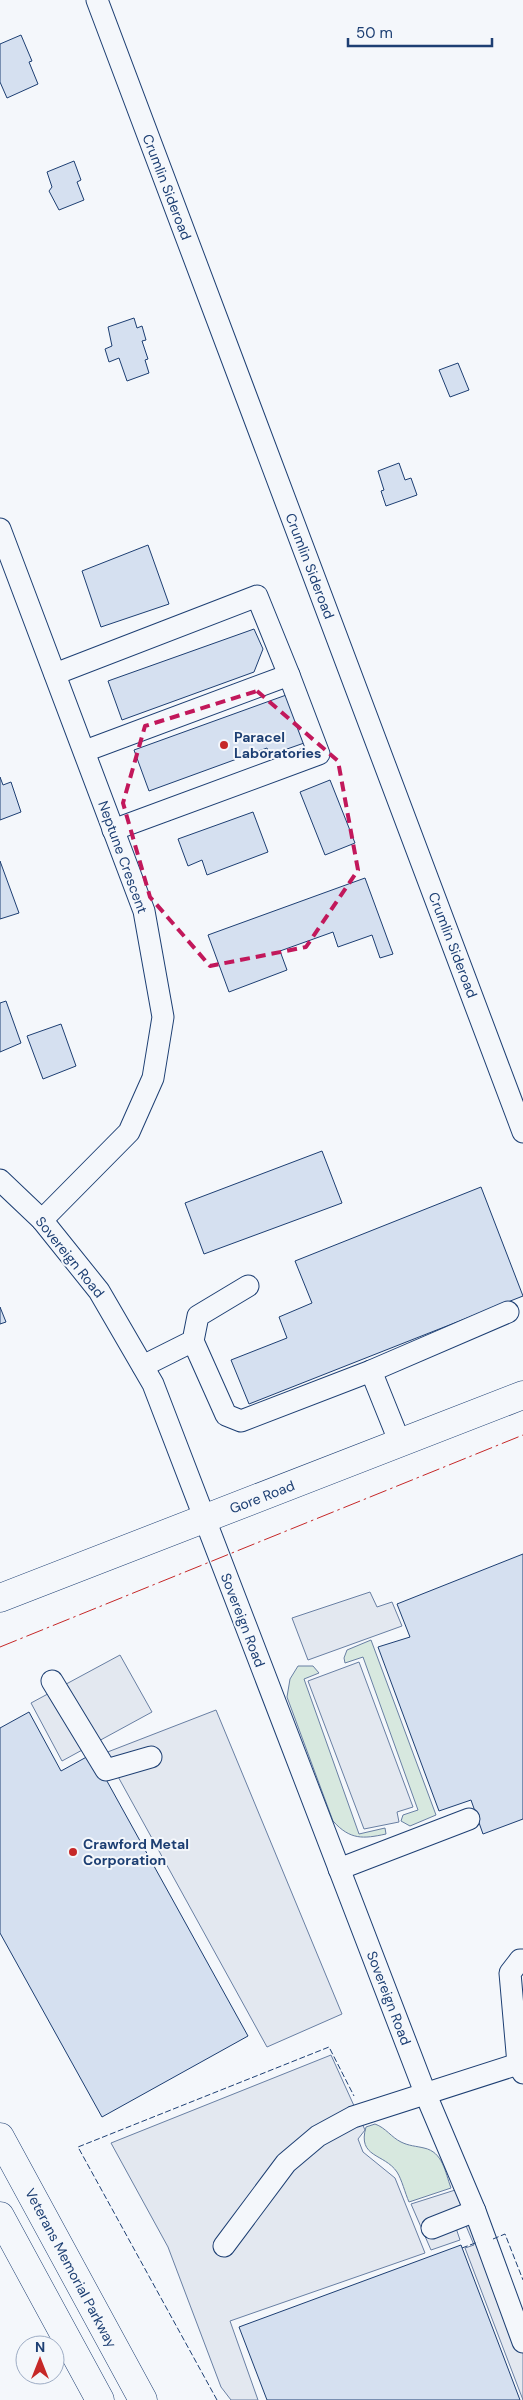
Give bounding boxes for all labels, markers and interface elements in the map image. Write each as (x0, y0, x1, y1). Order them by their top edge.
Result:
scale bar (348, 15, 492, 47)
text: 50 m (356, 23, 393, 43)
street label: Crumlin Sideroad (139, 132, 195, 242)
street label: Crumlin Sideroad (282, 511, 338, 621)
place label: Paracel Laboratories (234, 728, 321, 762)
marker: Paracel Laboratories (218, 739, 230, 751)
street label: Neptune Crescent (94, 798, 152, 916)
street label: Crumlin Sideroad (425, 890, 481, 1000)
street label: Sovereign Road (32, 1213, 108, 1301)
street label: Gore Road (227, 1476, 297, 1518)
street label: Sovereign Road (217, 1570, 269, 1670)
place label: Crawford Metal Corporation (83, 1835, 189, 1869)
marker: Crawford Metal Corporation (67, 1846, 79, 1858)
street label: Sovereign Road (363, 1948, 415, 2048)
street label: Veterans Memorial Parkway (21, 2185, 121, 2351)
north arrow (15, 2335, 65, 2385)
text: N (35, 2338, 45, 2356)

